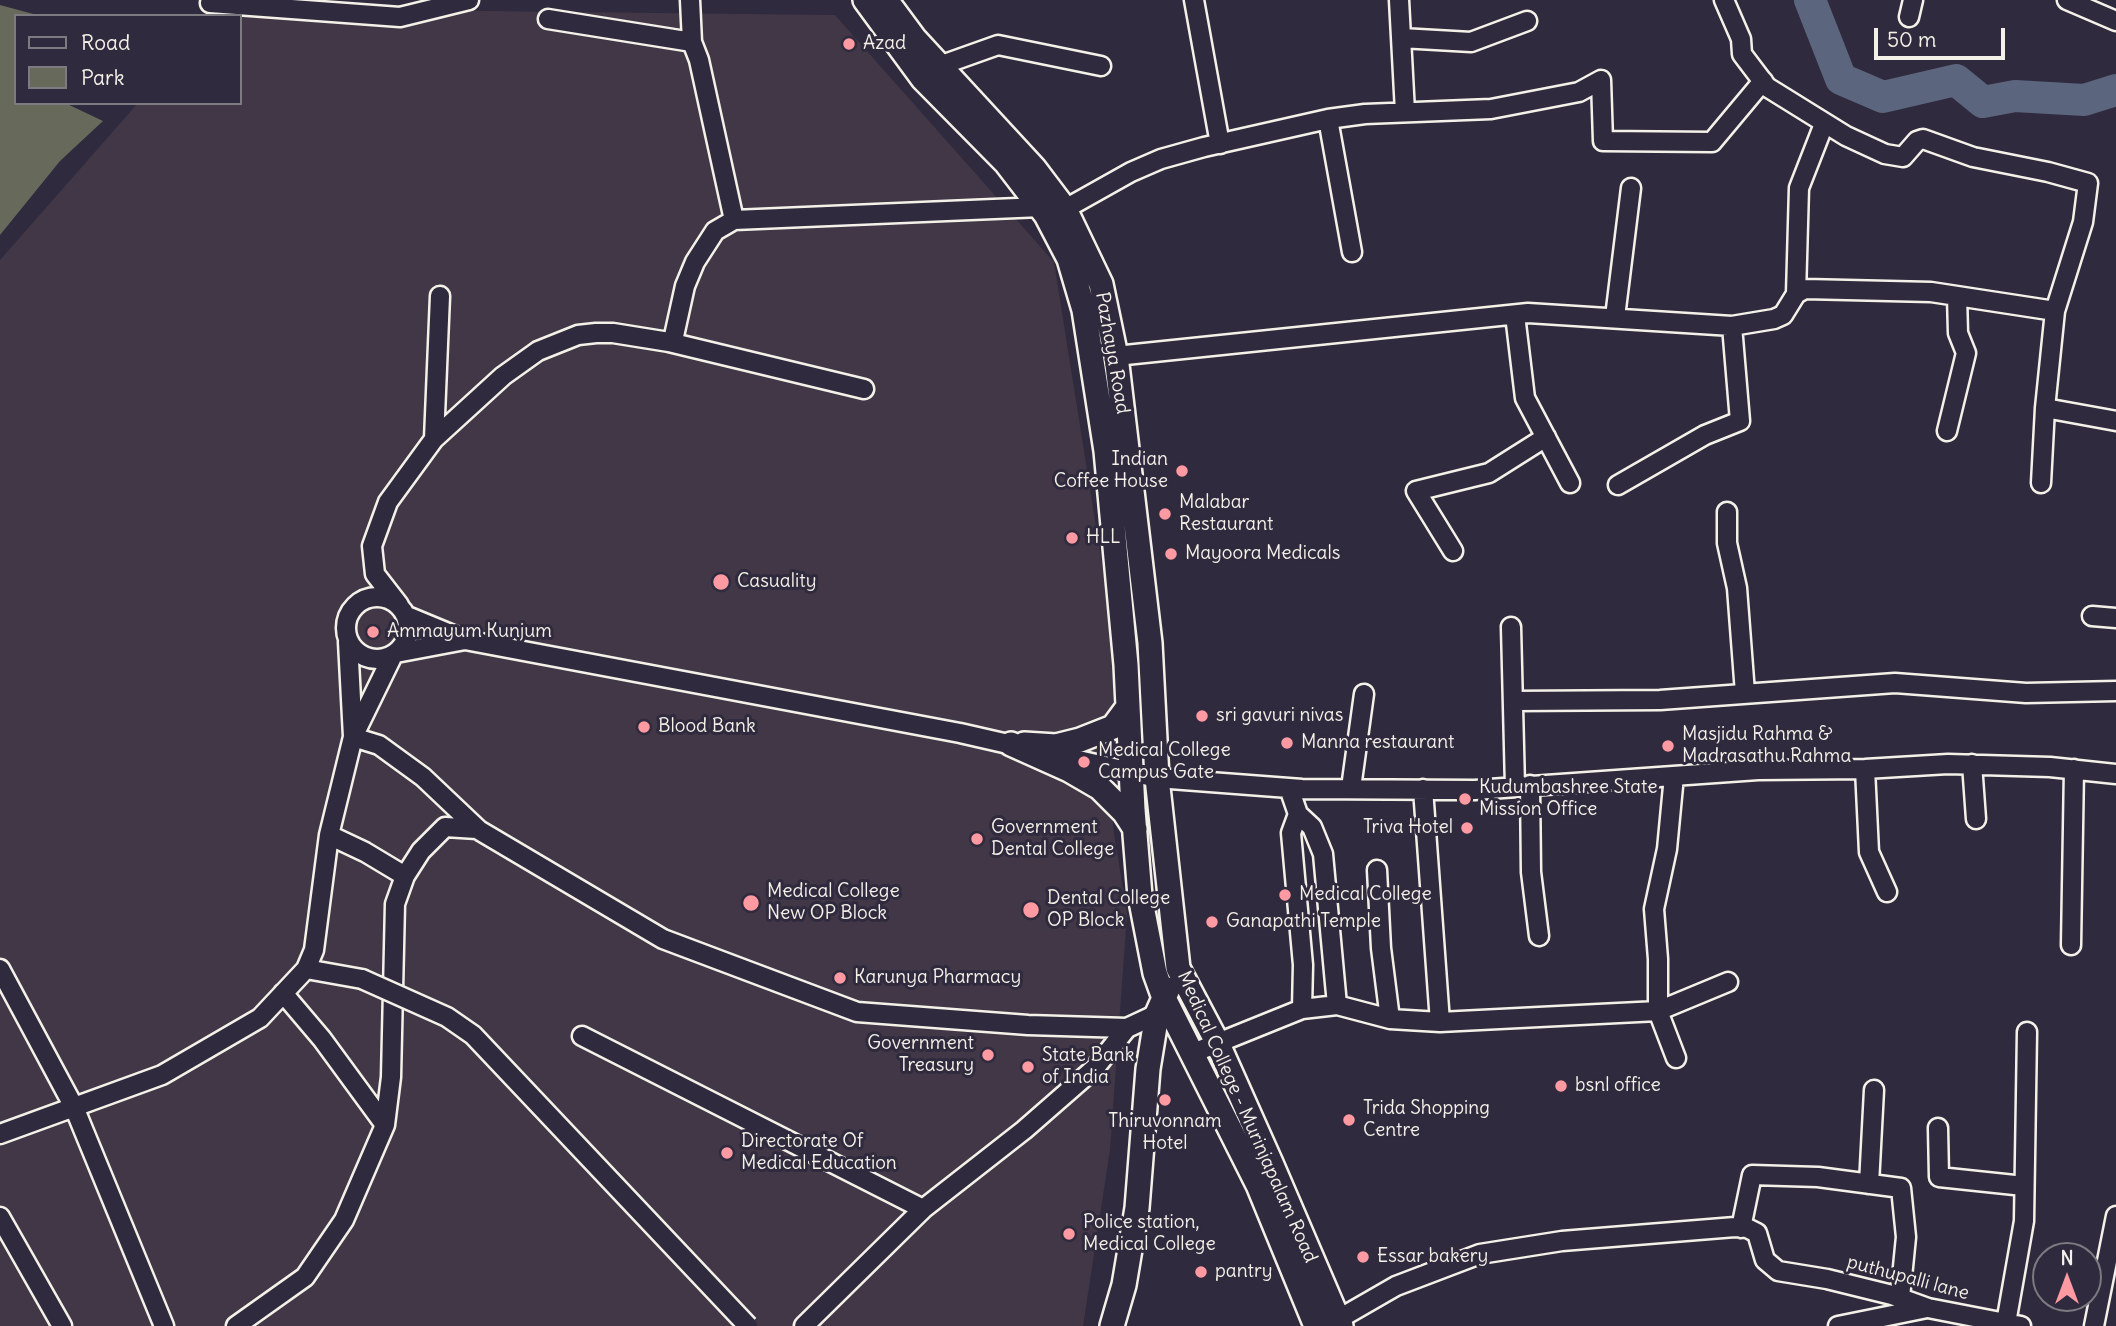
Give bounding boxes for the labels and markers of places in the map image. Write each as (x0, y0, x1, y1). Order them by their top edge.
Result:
place label: Azad (863, 33, 906, 55)
marker: Azad (841, 36, 857, 52)
place label: Indian Coffee House (1054, 449, 1168, 493)
marker: Indian Coffee House (1174, 463, 1190, 479)
place label: Malabar Restaurant (1179, 492, 1273, 536)
marker: Malabar Restaurant (1157, 506, 1173, 522)
place label: HLL (1086, 527, 1120, 549)
marker: HLL (1064, 530, 1080, 546)
place label: Mayoora Medicals (1185, 543, 1340, 565)
marker: Mayoora Medicals (1163, 546, 1179, 562)
place label: Casuality (737, 571, 816, 593)
marker: Casuality (711, 572, 731, 592)
place label: Ammayum Kunjum (387, 621, 552, 643)
marker: Ammayum Kunjum (365, 624, 381, 640)
place label: sri gavuri nivas (1216, 705, 1343, 727)
marker: sri gavuri nivas (1194, 708, 1210, 724)
place label: Blood Bank (658, 716, 756, 738)
marker: Blood Bank (636, 719, 652, 735)
place label: Masjidu Rahma & Madrasathu Rahma (1682, 724, 1851, 768)
place label: Manna restaurant (1301, 732, 1454, 754)
marker: Manna restaurant (1279, 735, 1295, 751)
marker: Masjidu Rahma & Madrasathu Rahma (1660, 738, 1676, 754)
place label: Medical College Campus Gate (1098, 740, 1231, 784)
marker: Medical College Campus Gate (1076, 754, 1092, 770)
place label: Kudumbashree State Mission Office (1479, 777, 1658, 821)
marker: Kudumbashree State Mission Office (1457, 791, 1473, 807)
place label: Government Dental College (991, 817, 1114, 861)
place label: Triva Hotel (1363, 817, 1453, 839)
marker: Triva Hotel (1459, 820, 1475, 836)
marker: Government Dental College (969, 831, 985, 847)
place label: Medical College New OP Block (767, 881, 900, 925)
place label: Medical College (1299, 884, 1432, 906)
marker: Medical College (1277, 887, 1293, 903)
place label: Dental College OP Block (1047, 888, 1170, 932)
marker: Medical College New OP Block (741, 893, 761, 913)
marker: Dental College OP Block (1021, 900, 1041, 920)
place label: Ganapathi Temple (1226, 911, 1381, 933)
marker: Ganapathi Temple (1204, 914, 1220, 930)
place label: Karunya Pharmacy (854, 967, 1021, 989)
marker: Karunya Pharmacy (832, 970, 848, 986)
place label: Government Treasury (867, 1033, 974, 1077)
place label: State Bank of India (1042, 1045, 1134, 1089)
marker: Government Treasury (980, 1047, 996, 1063)
marker: State Bank of India (1020, 1059, 1036, 1075)
place label: bsnl office (1575, 1075, 1661, 1097)
marker: bsnl office (1553, 1078, 1569, 1094)
marker: Thiruvonnam Hotel (1157, 1092, 1173, 1108)
place label: Trida Shopping Centre (1363, 1098, 1490, 1142)
place label: Thiruvonnam Hotel (1108, 1111, 1222, 1155)
marker: Trida Shopping Centre (1341, 1112, 1357, 1128)
place label: Directorate Of Medical Education (741, 1131, 897, 1175)
marker: Directorate Of Medical Education (719, 1145, 735, 1161)
place label: Police station, Medical College (1083, 1212, 1216, 1256)
marker: Police station, Medical College (1061, 1226, 1077, 1242)
place label: Essar bakery (1377, 1246, 1488, 1268)
marker: Essar bakery (1355, 1249, 1371, 1265)
place label: pantry (1215, 1261, 1272, 1283)
marker: pantry (1193, 1264, 1209, 1280)

